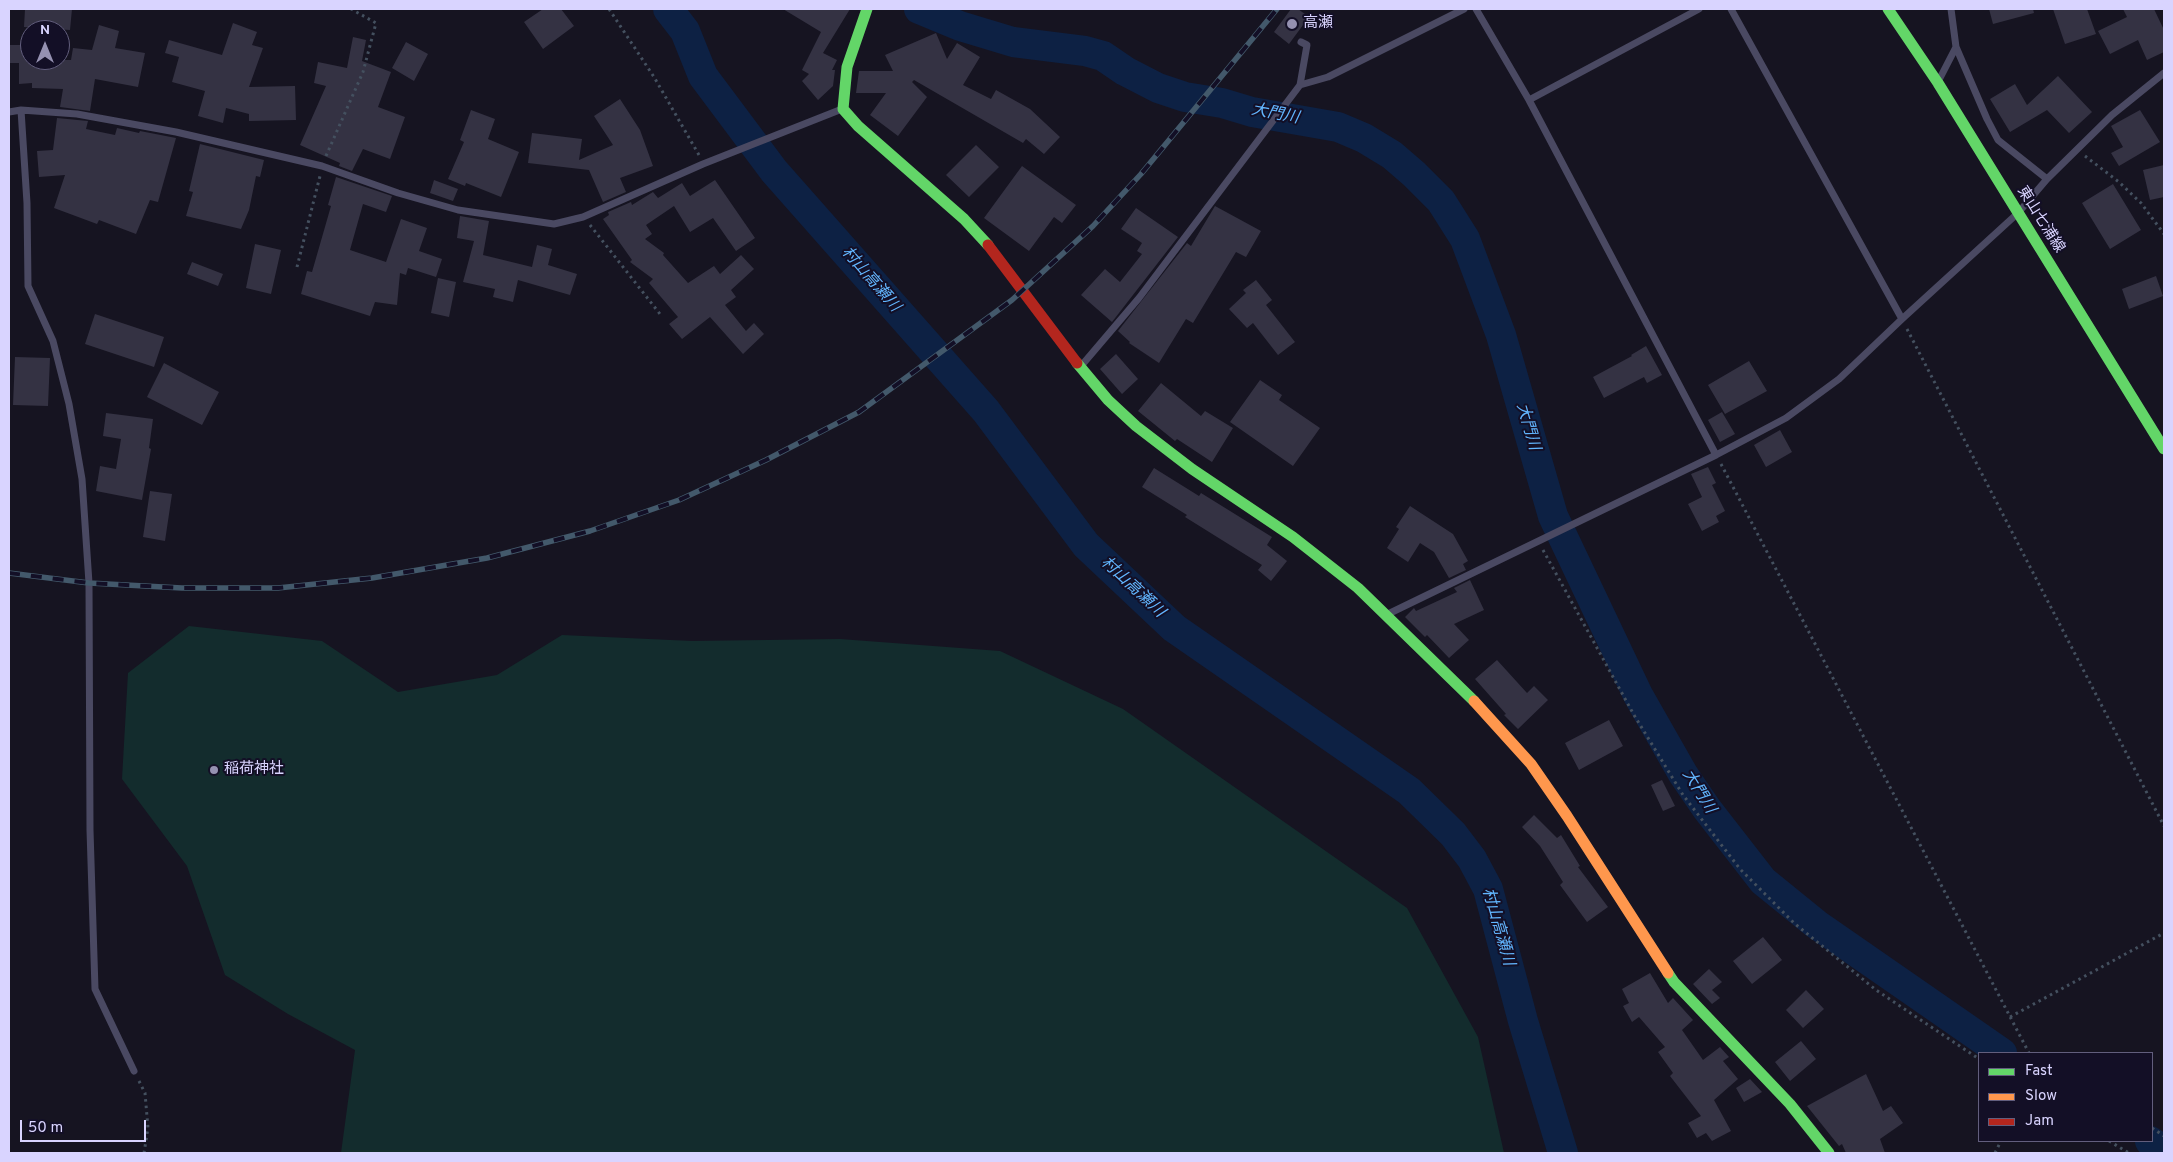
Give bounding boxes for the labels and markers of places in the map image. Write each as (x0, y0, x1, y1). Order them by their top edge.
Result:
place label: 高瀬 (1303, 15, 1333, 33)
marker: 高瀬 (1285, 17, 1299, 31)
place label: 稲荷神社 (224, 761, 284, 779)
marker: 稲荷神社 (208, 764, 220, 776)

